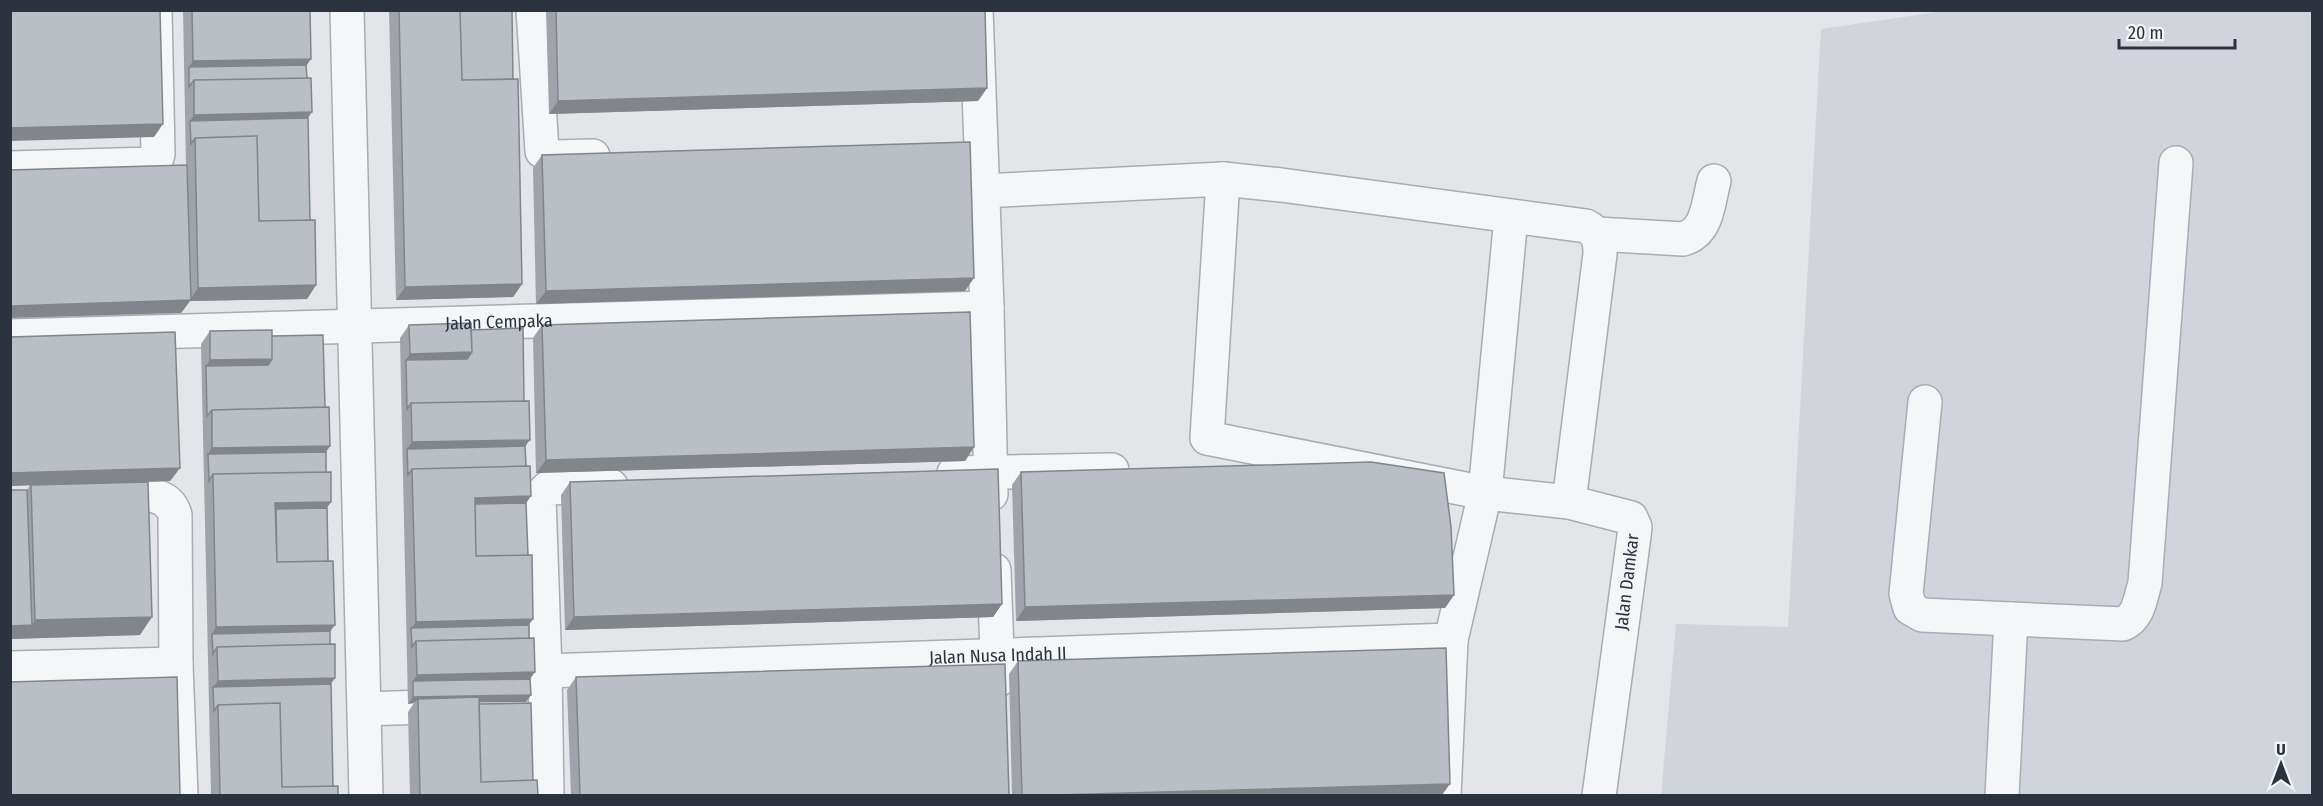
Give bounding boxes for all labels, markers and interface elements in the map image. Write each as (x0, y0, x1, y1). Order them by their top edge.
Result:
scale bar (2119, 12, 2234, 50)
text: 20 m (2128, 22, 2163, 44)
street label: Jalan Cempaka (445, 309, 553, 335)
street label: Jalan Damkar (1610, 532, 1644, 631)
street label: Jalan Nusa Indah II (929, 642, 1067, 669)
north arrow (2251, 734, 2311, 794)
text: U (2276, 740, 2286, 759)

